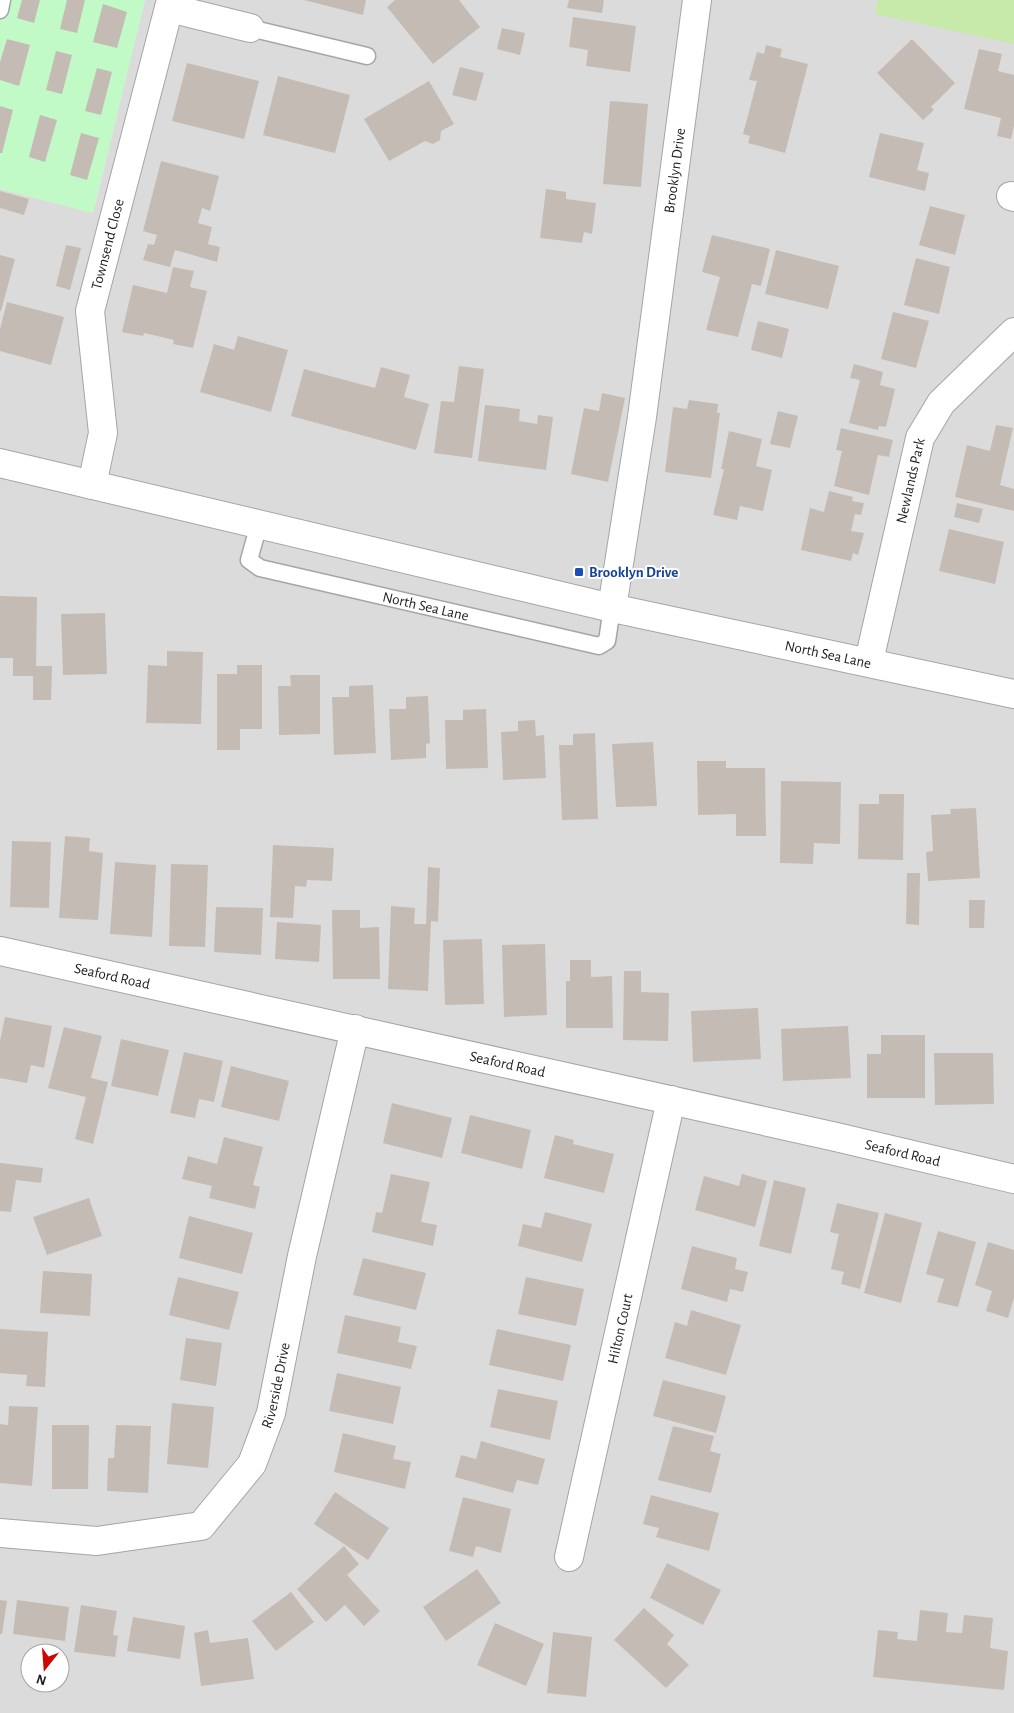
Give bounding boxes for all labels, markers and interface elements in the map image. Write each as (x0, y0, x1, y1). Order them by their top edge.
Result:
street label: Brooklyn Drive (662, 127, 688, 214)
street label: Townsend Close (89, 197, 127, 291)
street label: Newlands Park (894, 437, 928, 525)
place label: Brooklyn Drive (589, 565, 678, 580)
marker: Brooklyn Drive (573, 566, 585, 578)
street label: North Sea Lane (381, 589, 470, 624)
street label: North Sea Lane (783, 638, 873, 671)
street label: Seaford Road (73, 961, 152, 992)
street label: Seaford Road (468, 1049, 547, 1080)
street label: Seaford Road (863, 1137, 942, 1169)
street label: Hilton Court (605, 1292, 636, 1365)
street label: Riverside Drive (259, 1341, 293, 1431)
north arrow (20, 1643, 70, 1693)
text: N (35, 1671, 48, 1688)

